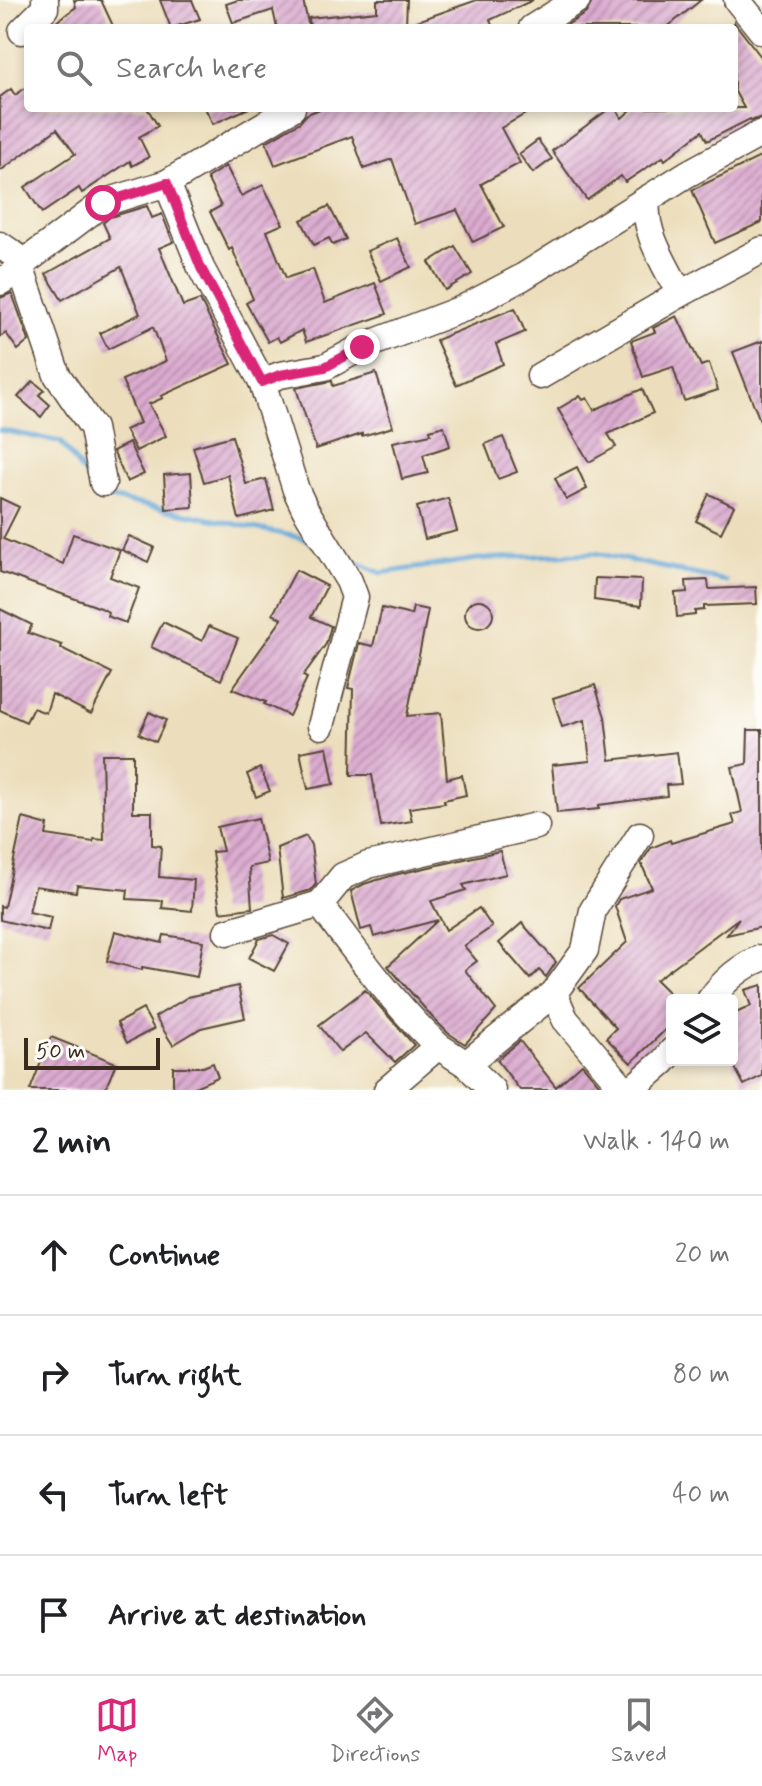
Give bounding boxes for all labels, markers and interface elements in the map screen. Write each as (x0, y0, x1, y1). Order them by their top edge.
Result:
search box (24, 24, 738, 112)
icon: search (52, 46, 96, 90)
text: Search here (116, 49, 267, 88)
route start (85, 185, 121, 221)
route end (344, 329, 380, 365)
map controls (666, 994, 738, 1066)
button: layers (666, 994, 738, 1066)
scale bar (24, 1034, 160, 1070)
text: 50 m (36, 1038, 85, 1066)
text: 2 min (32, 1120, 112, 1165)
text: Walk · 140 m (583, 1125, 730, 1159)
icon: ahead (32, 1233, 76, 1277)
text: Continue (108, 1236, 220, 1275)
text: 20 m (675, 1238, 730, 1272)
icon: right (32, 1353, 76, 1397)
text: Turn right (108, 1356, 241, 1395)
text: 80 m (673, 1358, 730, 1392)
icon: left (32, 1473, 76, 1517)
text: Turn left (108, 1476, 228, 1515)
text: 40 m (672, 1478, 730, 1512)
icon: arrive (32, 1593, 76, 1637)
text: Arrive at destination (108, 1596, 366, 1635)
tab: Map (95, 1693, 139, 1769)
tab: Directions (330, 1693, 420, 1769)
tab: Saved (611, 1693, 667, 1769)

